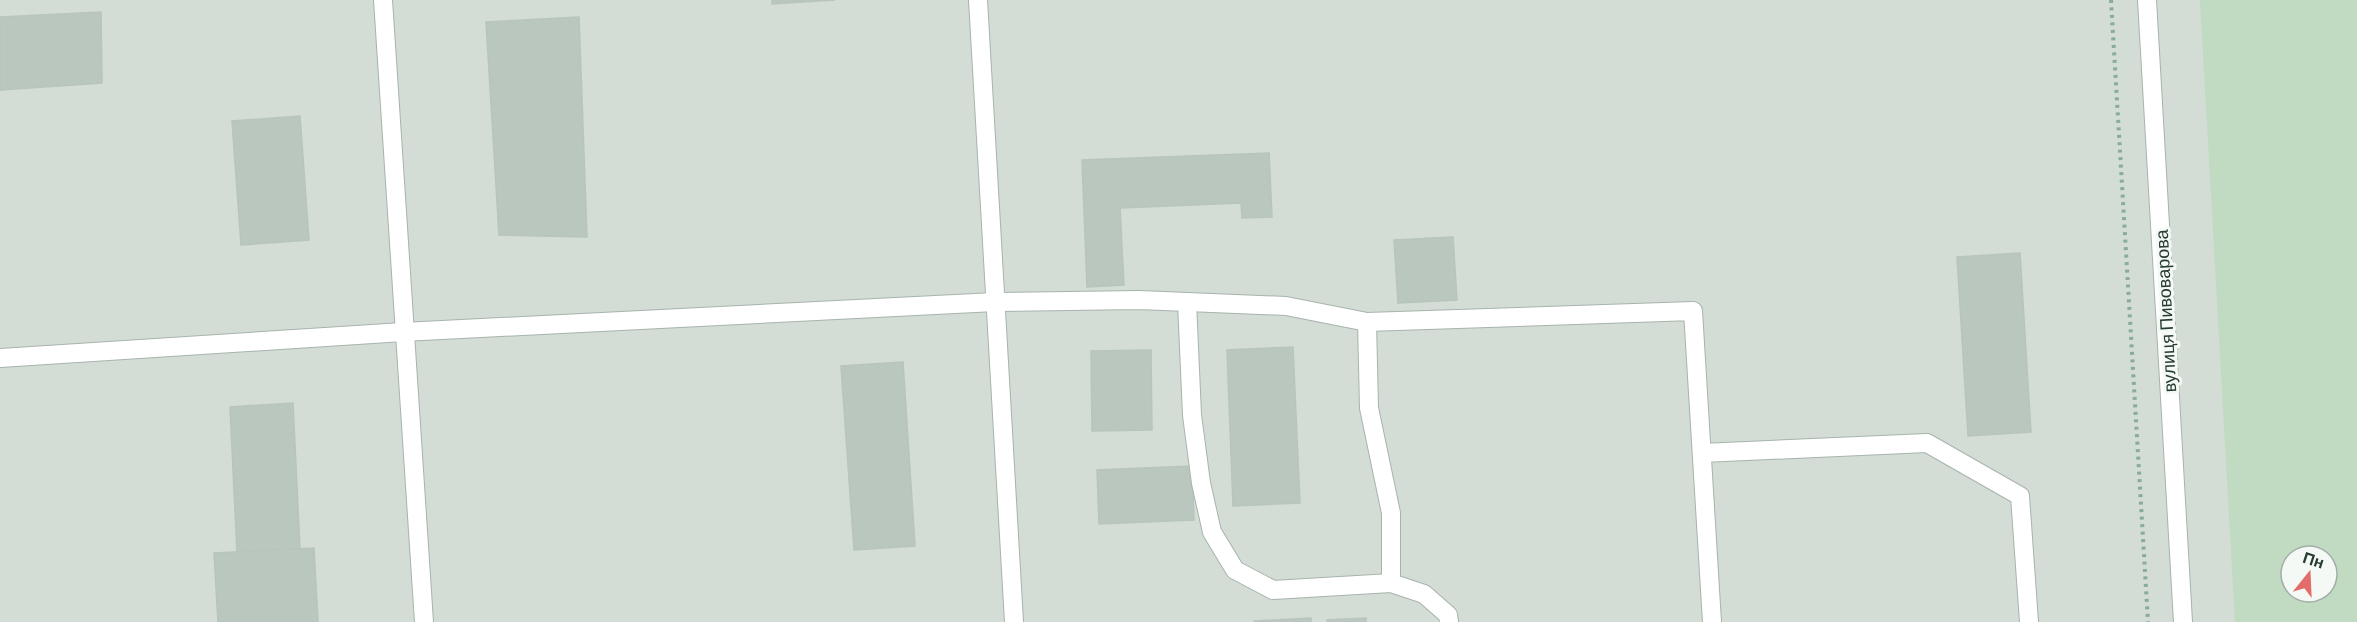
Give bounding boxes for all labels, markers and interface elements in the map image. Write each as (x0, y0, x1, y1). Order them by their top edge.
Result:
street label: вулиця Пивоварова (2150, 228, 2180, 393)
north arrow (2279, 544, 2339, 604)
text: Пн (2301, 547, 2327, 572)

